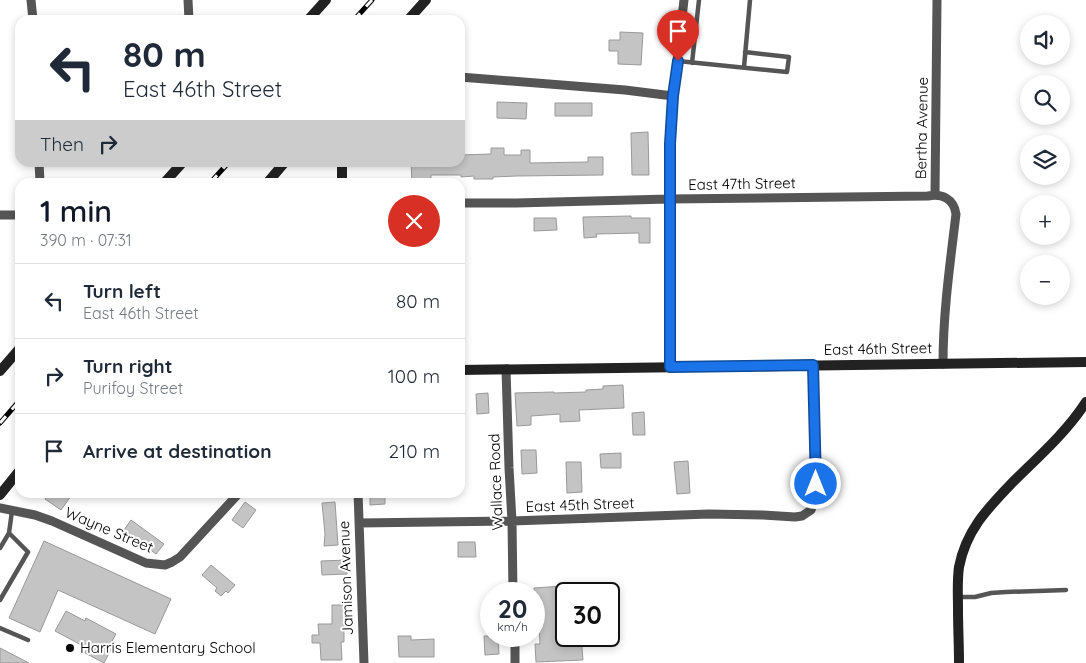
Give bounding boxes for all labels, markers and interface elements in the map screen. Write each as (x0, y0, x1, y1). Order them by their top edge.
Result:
pin (657, 10, 699, 61)
map controls (1020, 15, 1070, 305)
button: sound (1020, 15, 1070, 65)
icon: arrive (664, 17, 692, 45)
text: 80 m (123, 32, 206, 76)
icon: left (40, 35, 105, 100)
text: East 46th Street (123, 75, 282, 103)
button: search (1020, 75, 1070, 125)
street label: Bertha Avenue (911, 77, 932, 179)
icon: right (94, 130, 122, 158)
text: Then (40, 132, 84, 156)
button: layers (1020, 135, 1070, 185)
street label: East 47th Street (688, 173, 796, 194)
text: 1 min (40, 192, 112, 230)
button: close (388, 195, 440, 247)
button: + (1020, 195, 1070, 245)
text: 390 m · 07:31 (40, 230, 132, 250)
button: − (1020, 255, 1070, 305)
text: Turn left (83, 279, 161, 303)
icon: left (40, 287, 68, 315)
text: 80 m (396, 289, 440, 313)
text: East 46th Street (83, 303, 199, 323)
street label: East 46th Street (824, 338, 932, 359)
text: Turn right (83, 354, 172, 378)
icon: right (40, 362, 68, 390)
text: 100 m (388, 364, 440, 388)
text: Purifoy Street (83, 378, 183, 398)
street label: Wallace Road (484, 433, 507, 531)
icon: arrive (40, 437, 68, 465)
text: Arrive at destination (83, 439, 272, 463)
text: 210 m (389, 439, 440, 463)
position arrow (789, 457, 841, 509)
street label: East 45th Street (525, 493, 635, 516)
street label: Wayne Street (62, 502, 156, 557)
street label: Jamison Avenue (334, 520, 357, 636)
speed limit sign: 30 (555, 582, 620, 647)
text: 20 (498, 593, 527, 624)
text: km/h (497, 619, 528, 634)
place label: Harris Elementary School (80, 638, 256, 657)
marker: Harris Elementary School (64, 642, 76, 654)

